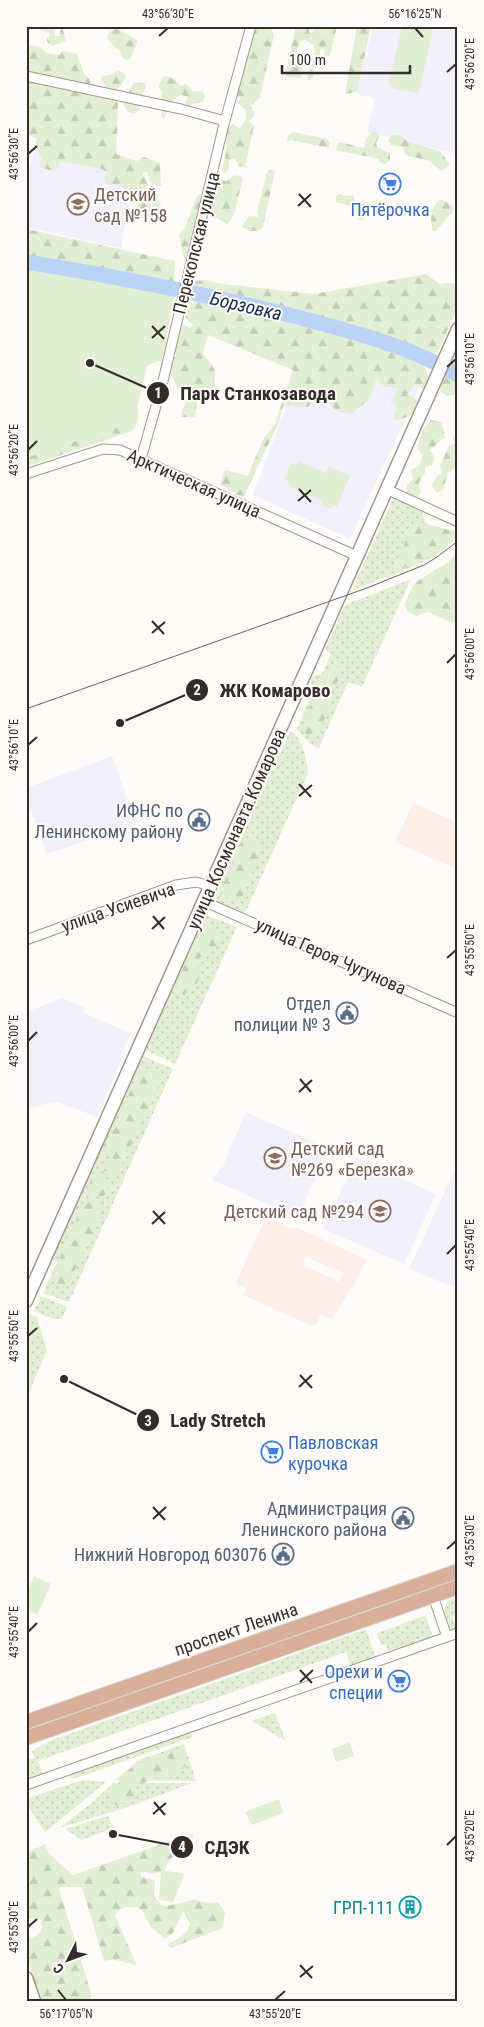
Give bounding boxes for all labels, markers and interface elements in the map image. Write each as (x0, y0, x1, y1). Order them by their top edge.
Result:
text: 43°56'30"E (142, 7, 194, 21)
text: 56°16'25"N (388, 7, 442, 21)
text: 43°56'20"E (463, 38, 477, 90)
scale bar (282, 42, 409, 74)
text: 100 m (289, 51, 326, 69)
text: 43°56'30"E (7, 128, 21, 180)
street label: Перекопская улица (168, 170, 224, 316)
supermarket icon: Пятёрочка (378, 172, 402, 196)
place label: Детский сад №158 (94, 184, 167, 226)
school or university icon: Детский сад №158 (66, 192, 90, 216)
place label: Пятёрочка (350, 199, 430, 220)
water label: Борзовка (208, 287, 284, 325)
text: 43°56'10"E (463, 333, 477, 385)
callout: Парк Станкозавода (145, 376, 346, 410)
text: Парк Станкозавода (180, 382, 336, 405)
text: 1 (154, 384, 162, 402)
text: 43°56'20"E (7, 424, 21, 476)
street label: Арктическая улица (124, 444, 264, 522)
text: 43°56'00"E (463, 628, 477, 680)
callout: ЖК Комарово (185, 673, 341, 707)
text: ЖК Комарово (219, 679, 331, 702)
text: 2 (193, 681, 201, 699)
text: 43°56'10"E (7, 719, 21, 771)
street label: улица Космонавта Комарова (182, 725, 290, 933)
place label: ИФНС по Ленинскому району (35, 800, 183, 842)
public building icon: ИФНС по Ленинскому району (187, 808, 211, 832)
street label: улица Усиевича (59, 878, 177, 936)
street label: улица Героя Чугунова (253, 913, 409, 999)
text: 43°55'50"E (463, 924, 477, 976)
place label: Отдел полиции № 3 (234, 993, 331, 1035)
public building icon: Отдел полиции № 3 (335, 1001, 359, 1025)
text: 43°56'00"E (7, 1015, 21, 1067)
place label: Детский сад №269 «Березка» (291, 1138, 414, 1180)
school or university icon: Детский сад №269 «Березка» (263, 1146, 287, 1170)
school or university icon: Детский сад №294 (368, 1199, 392, 1223)
place label: Детский сад №294 (224, 1201, 364, 1222)
text: 43°55'40"E (463, 1219, 477, 1271)
text: 43°55'50"E (7, 1310, 21, 1362)
callout: Lady Stretch (136, 1403, 276, 1437)
text: Lady Stretch (170, 1409, 266, 1432)
text: 3 (144, 1412, 152, 1430)
place label: Павловская курочка (288, 1432, 378, 1474)
supermarket icon: Павловская курочка (260, 1440, 284, 1464)
place label: Администрация Ленинского района (241, 1498, 387, 1540)
public building icon: Администрация Ленинского района (391, 1506, 415, 1530)
text: 43°55'30"E (463, 1515, 477, 1567)
public building icon: Нижний Новгород 603076 (271, 1542, 295, 1566)
place label: Нижний Новгород 603076 (74, 1544, 267, 1565)
street label: проспект Ленина (172, 1598, 300, 1660)
text: 43°55'40"E (7, 1606, 21, 1658)
place label: Орехи и специи (325, 1661, 383, 1703)
supermarket icon: Орехи и специи (387, 1669, 411, 1693)
text: 43°55'20"E (463, 1810, 477, 1862)
callout: СДЭК (170, 1830, 260, 1864)
text: СДЭК (205, 1836, 250, 1859)
text: 4 (178, 1838, 186, 1856)
building icon: ГРП-111 (398, 1895, 422, 1919)
place label: ГРП-111 (333, 1897, 394, 1918)
text: 43°55'30"E (7, 1901, 21, 1953)
north arrow (42, 1934, 92, 1984)
text: С (50, 1960, 67, 1977)
text: 56°17'05"N (39, 2007, 93, 2021)
text: 43°55'20"E (249, 2007, 301, 2021)

